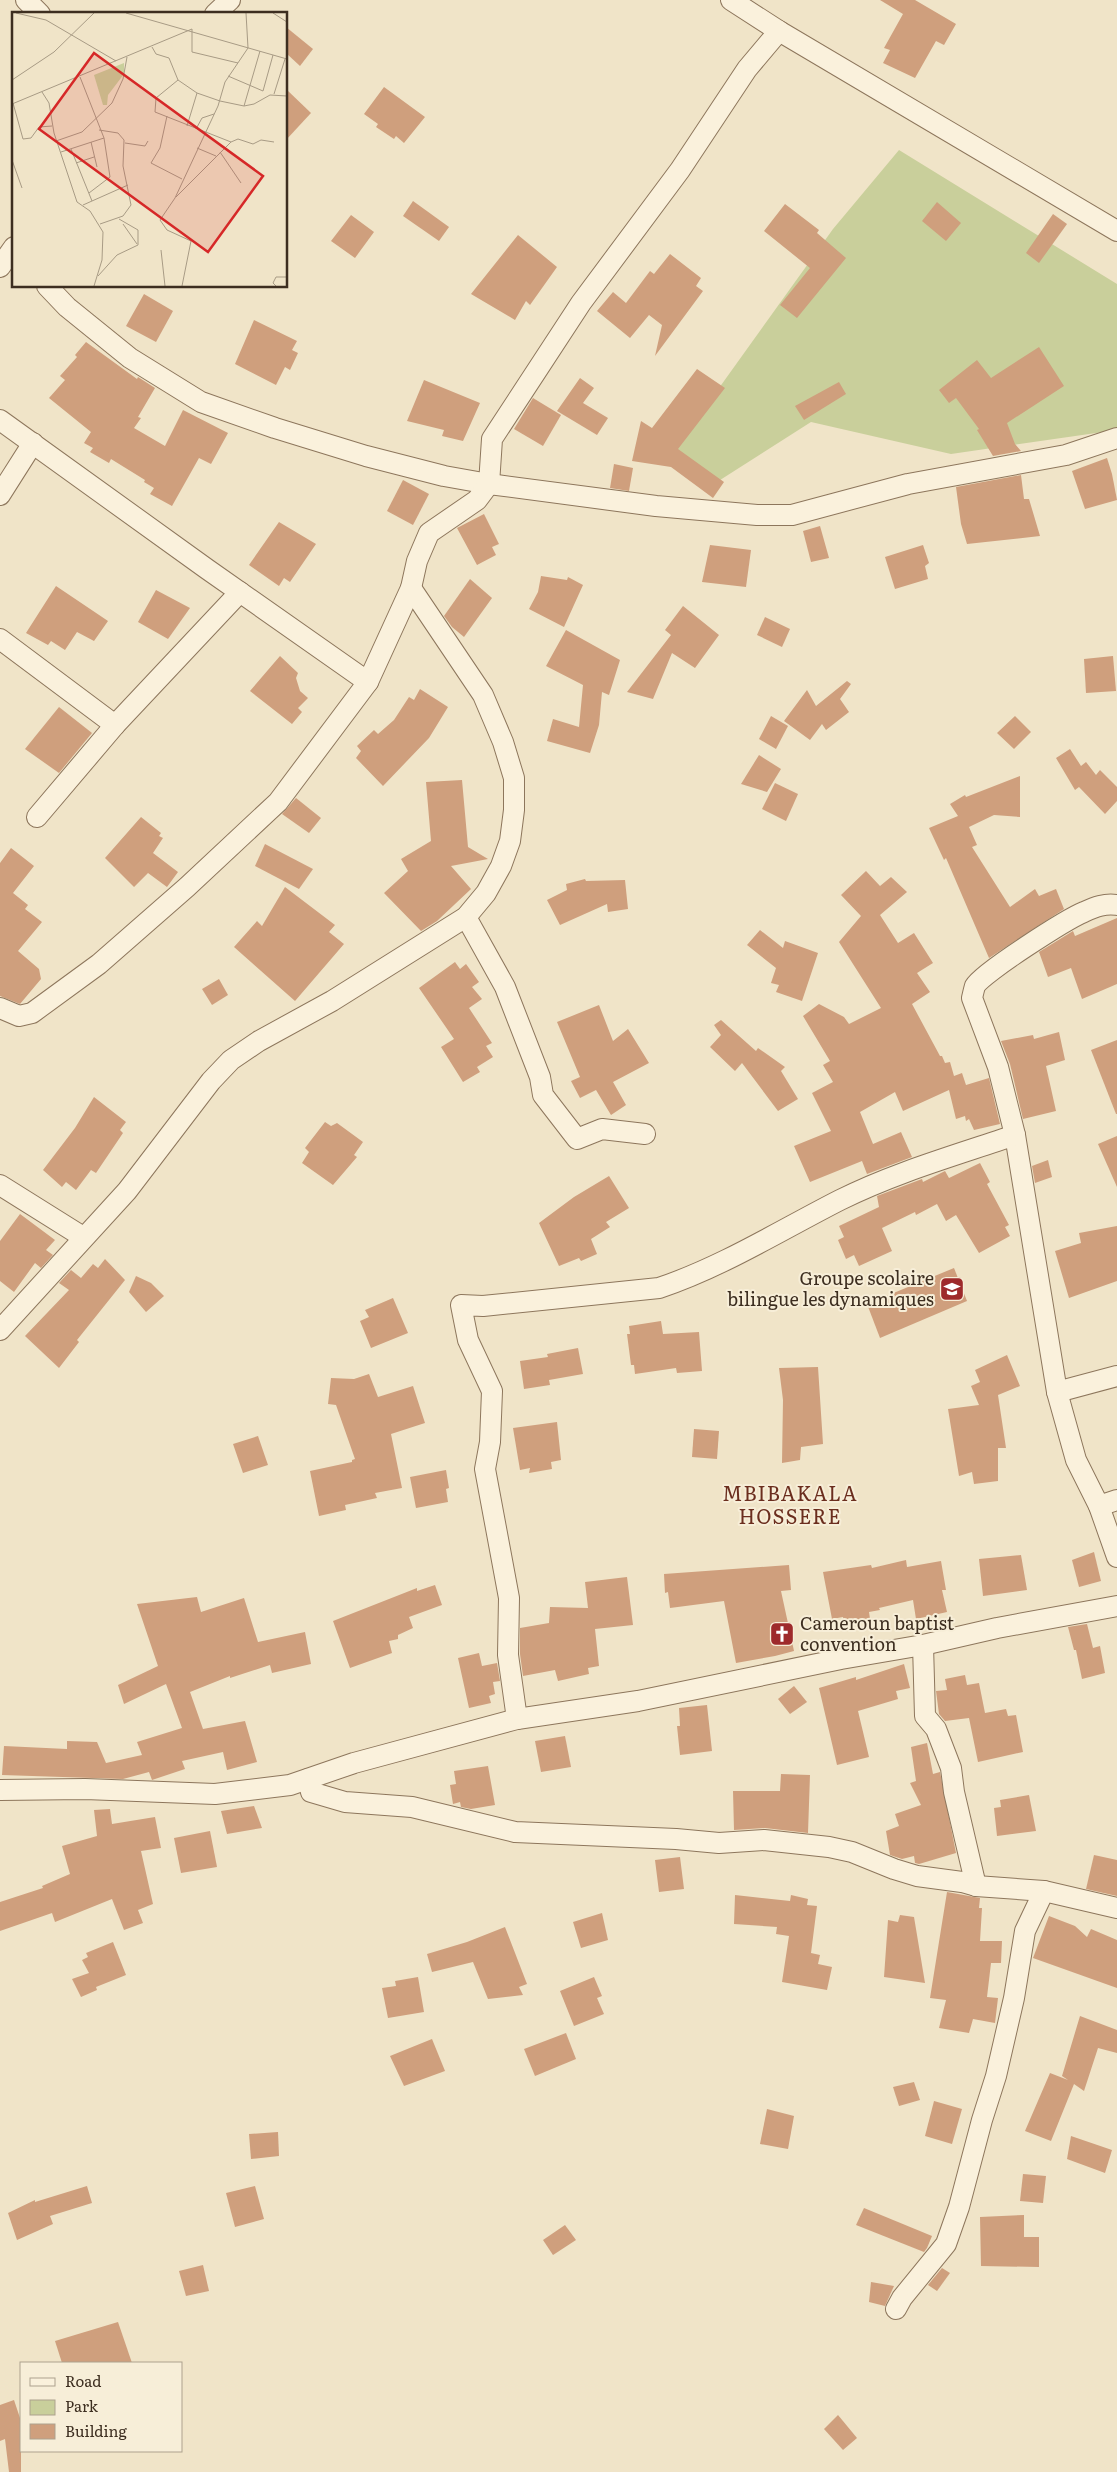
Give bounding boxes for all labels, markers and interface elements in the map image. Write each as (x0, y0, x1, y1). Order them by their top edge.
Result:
inset map (12, 12, 288, 288)
place label: Groupe scolaire bilingue les dynamiques (727, 1264, 934, 1312)
school or university icon: Groupe scolaire bilingue les dynamiques (939, 1276, 965, 1302)
district label: MBIBAKALA HOSSERE (722, 1477, 858, 1530)
place label: Cameroun baptist convention (800, 1609, 955, 1657)
church icon: Cameroun baptist convention (769, 1621, 795, 1647)
legend (20, 2362, 182, 2452)
text: Road (65, 2369, 101, 2392)
text: Park (65, 2394, 99, 2417)
text: Building (65, 2419, 127, 2442)

